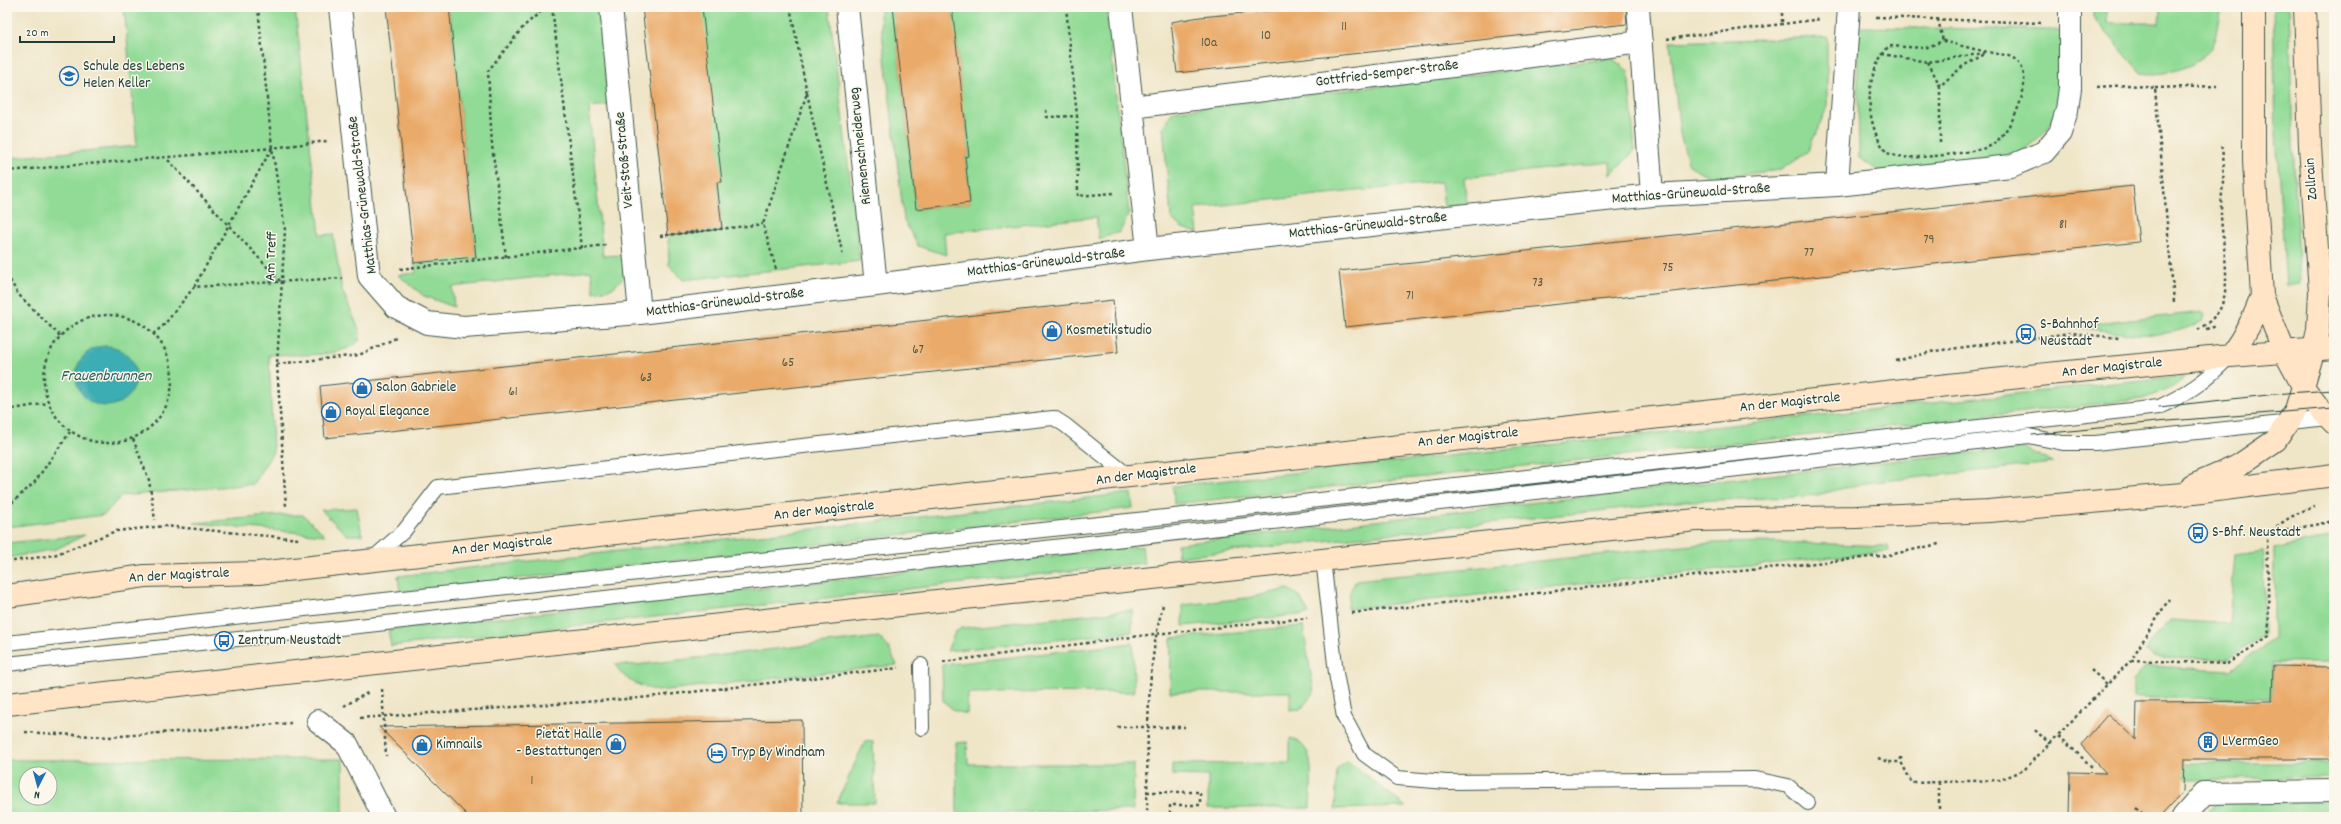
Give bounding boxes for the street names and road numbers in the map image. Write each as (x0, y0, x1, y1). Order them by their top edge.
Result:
street label: Gottfried-Semper-Straße (1314, 54, 1460, 94)
street label: Riemenschneiderweg (844, 86, 878, 206)
street label: Veit-Stoß-Straße (610, 110, 640, 209)
street label: Matthias-Grünewald-Straße (342, 114, 384, 275)
street label: Zollrain (2300, 157, 2324, 201)
street label: Matthias-Grünewald-Straße (1611, 177, 1771, 211)
street label: Matthias-Grünewald-Straße (1288, 207, 1449, 245)
street label: Am Treff (260, 230, 284, 282)
street label: Matthias-Grünewald-Straße (966, 242, 1127, 284)
street label: Matthias-Grünewald-Straße (645, 282, 806, 324)
street label: An der Magistrale (2061, 352, 2164, 384)
street label: An der Magistrale (1739, 387, 1842, 419)
street label: An der Magistrale (1417, 422, 1520, 454)
street label: An der Magistrale (1095, 458, 1198, 492)
street label: An der Magistrale (773, 495, 876, 527)
street label: An der Magistrale (451, 530, 554, 562)
street label: An der Magistrale (128, 562, 230, 590)

